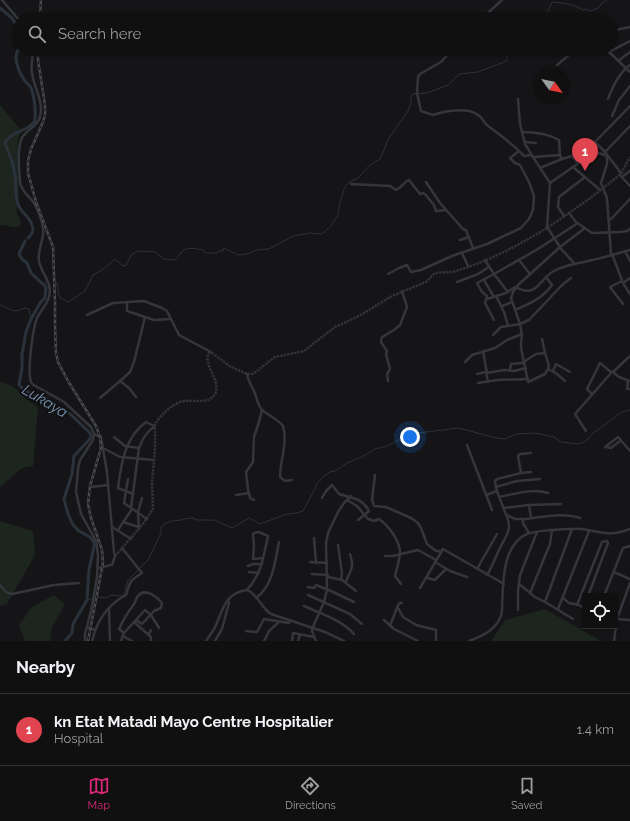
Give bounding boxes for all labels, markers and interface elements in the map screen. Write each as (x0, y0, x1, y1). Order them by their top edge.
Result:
search box (12, 12, 618, 56)
icon: search (26, 23, 48, 45)
text: Search here (58, 25, 141, 43)
north arrow (534, 68, 570, 104)
pin: 1 (572, 138, 598, 171)
water label: Lukaya (19, 380, 71, 422)
your location (400, 427, 420, 447)
map controls (582, 593, 618, 629)
button: locate (582, 593, 618, 629)
text: Nearby (16, 657, 75, 677)
text: kn Etat Matadi Mayo Centre Hospitalier (54, 713, 333, 731)
text: 1 (26, 722, 32, 737)
text: 1.4 km (577, 722, 614, 737)
text: Hospital (54, 731, 103, 746)
tab: Map (88, 775, 110, 812)
tab: Directions (285, 775, 336, 812)
tab: Saved (511, 775, 542, 812)

